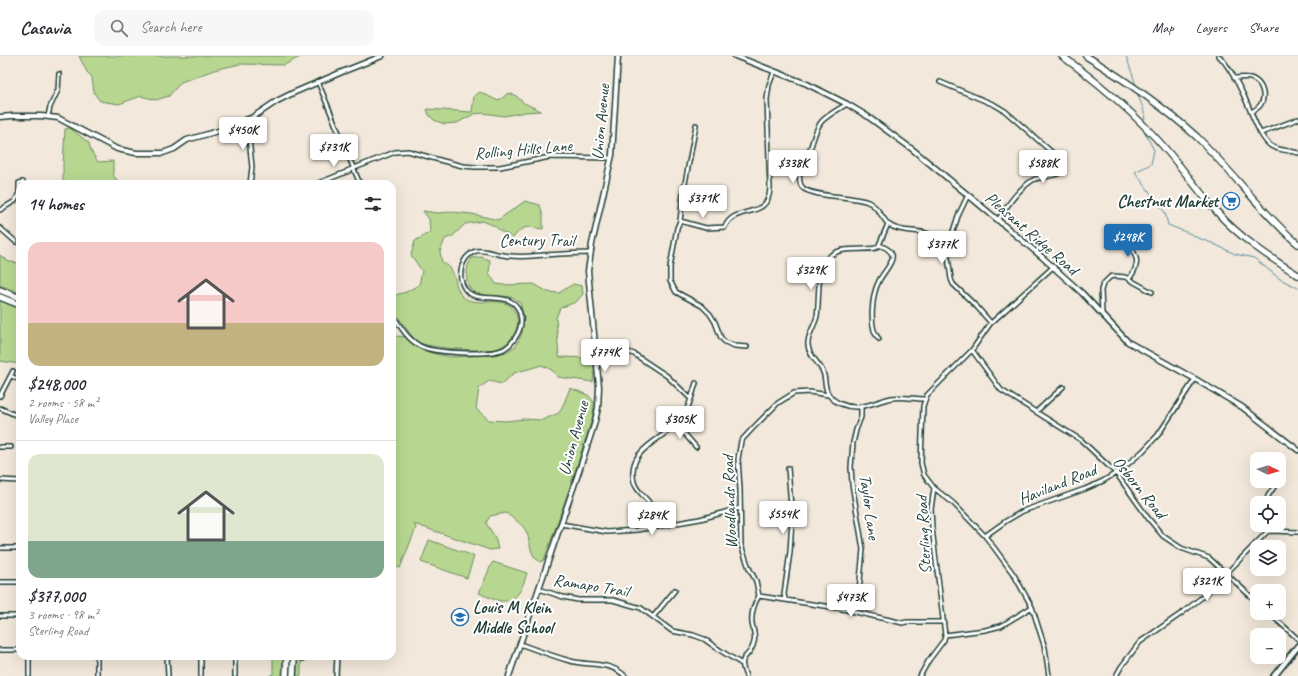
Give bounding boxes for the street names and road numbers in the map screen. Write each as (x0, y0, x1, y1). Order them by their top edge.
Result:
street label: Union Avenue (587, 82, 614, 161)
street label: Rolling Hills Lane (473, 135, 574, 164)
street label: Pleasant Ridge Road (981, 187, 1084, 281)
street label: Century Trail (499, 230, 578, 251)
street label: Union Avenue (554, 397, 594, 477)
street label: Osborn Road (1108, 452, 1173, 525)
street label: Woodlands Road (717, 453, 742, 549)
street label: Haviland Road (1015, 458, 1102, 510)
street label: Taylor Lane (855, 473, 885, 542)
street label: Sterling Road (911, 493, 936, 575)
street label: Ramapo Trail (552, 569, 633, 602)

